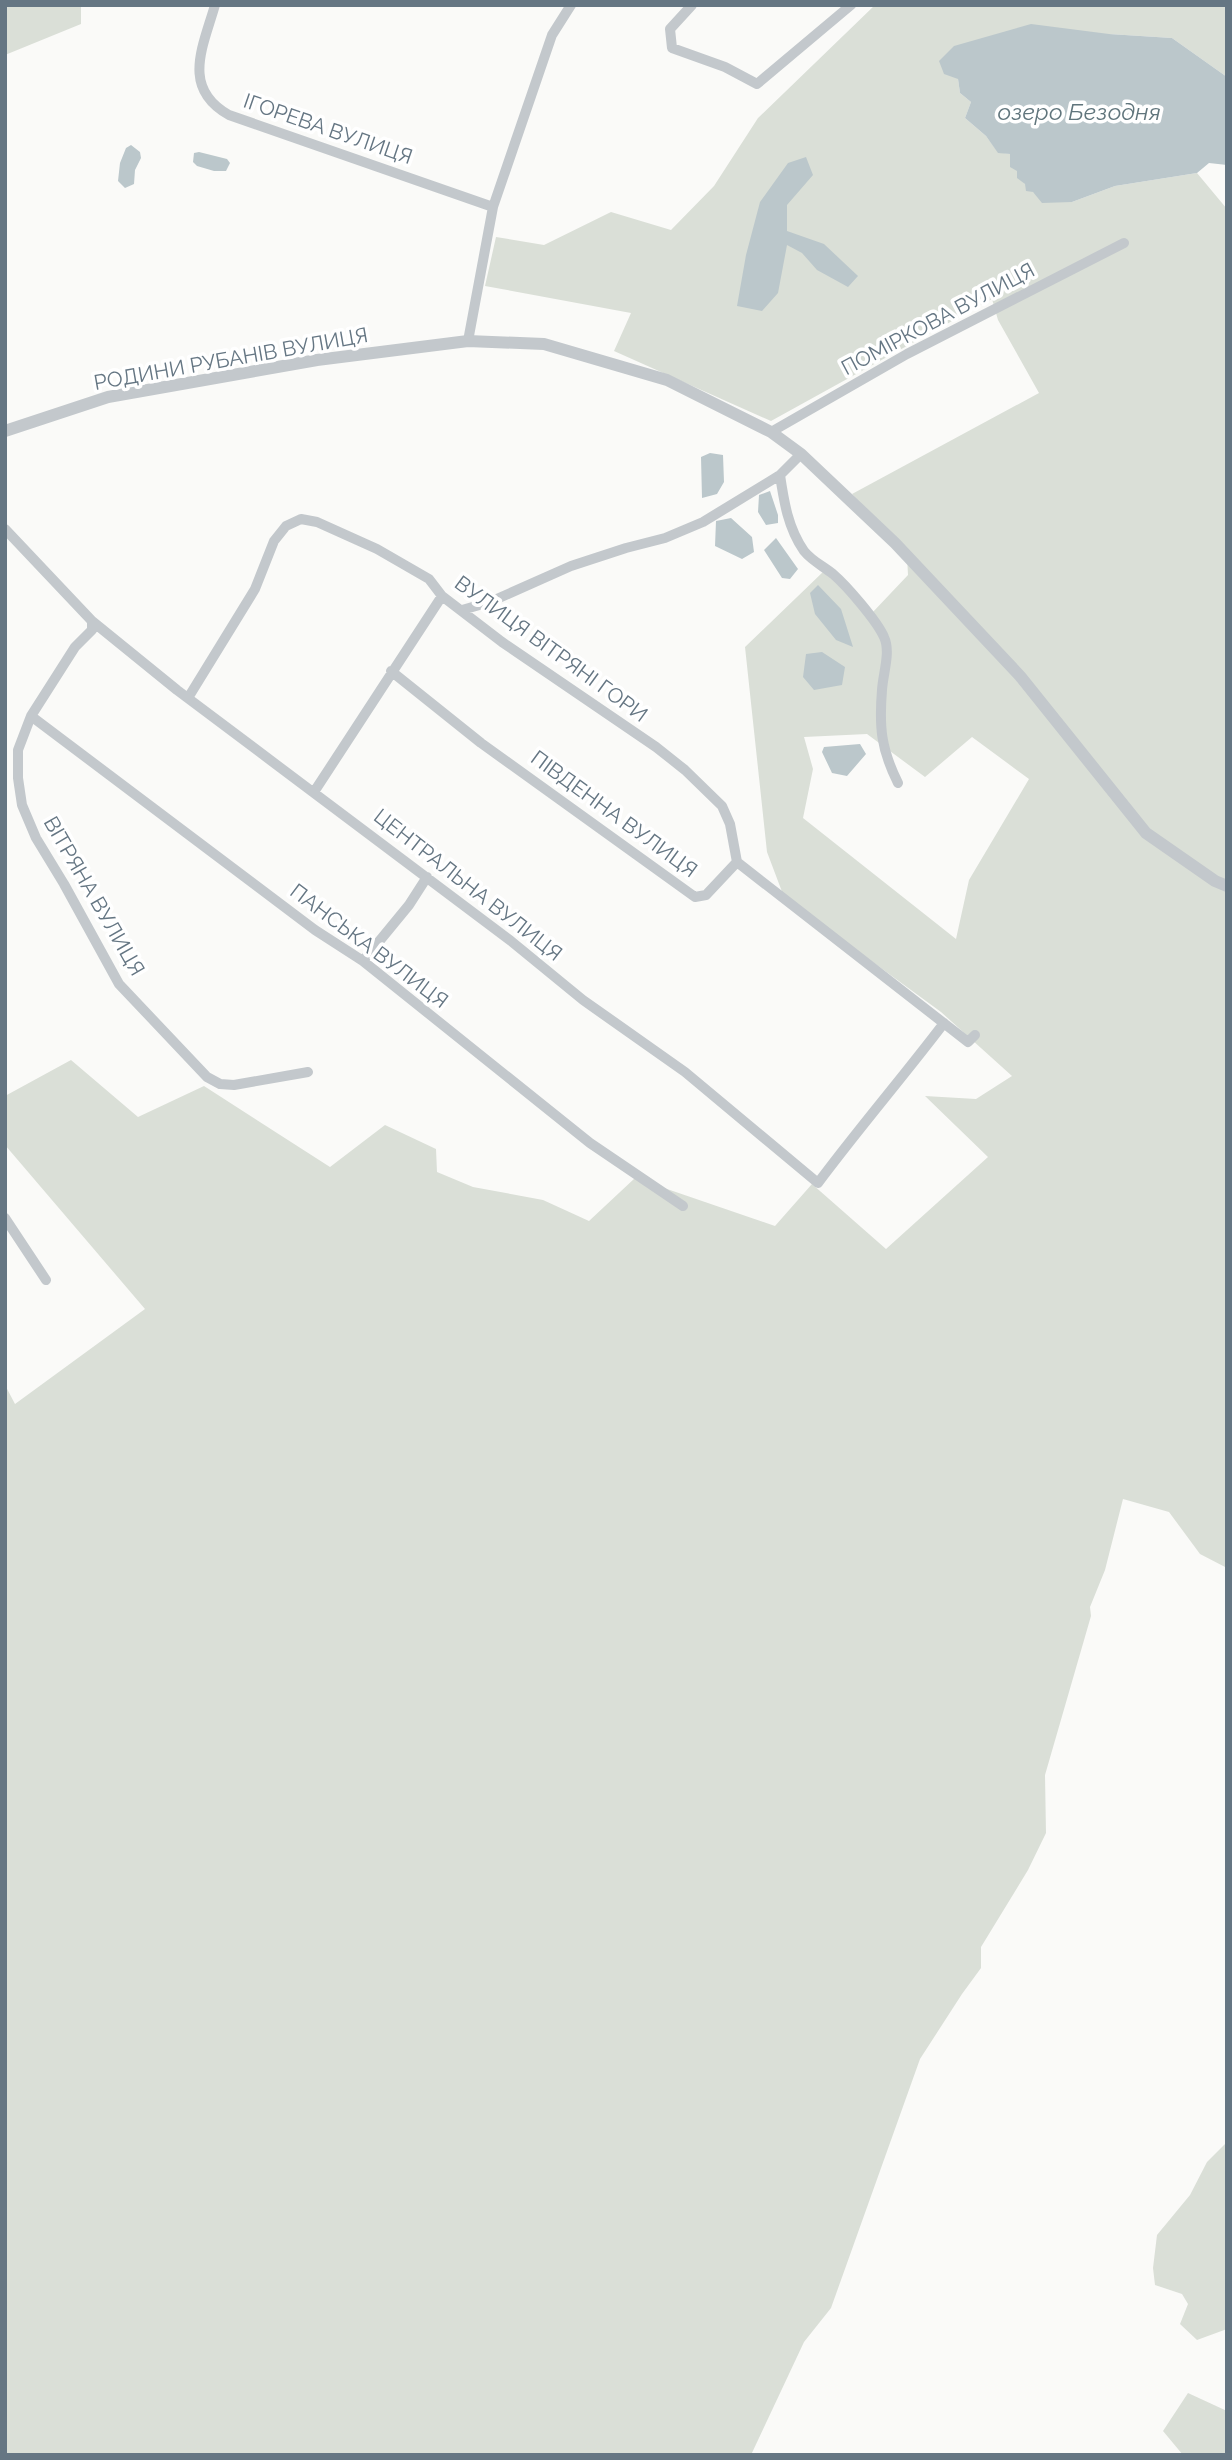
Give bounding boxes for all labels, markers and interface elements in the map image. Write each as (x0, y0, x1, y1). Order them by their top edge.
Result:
street label: ІГОРЕВА ВУЛИЦЯ (240, 88, 416, 169)
water label: озеро Безодня (997, 98, 1161, 125)
street label: ПОМІРКОВА ВУЛИЦЯ (837, 257, 1039, 380)
street label: РОДИНИ РУБАНІВ ВУЛИЦЯ (92, 322, 370, 395)
street label: ВУЛИЦЯ ВІТРЯНІ ГОРИ (450, 570, 653, 727)
street label: ПІВДЕННА ВУЛИЦЯ (526, 745, 702, 882)
street label: ЦЕНТРАЛЬНА ВУЛИЦЯ (369, 803, 567, 966)
street label: ВІТРЯНА ВУЛИЦЯ (39, 812, 150, 980)
street label: ПАНСЬКА ВУЛИЦЯ (285, 878, 453, 1013)

